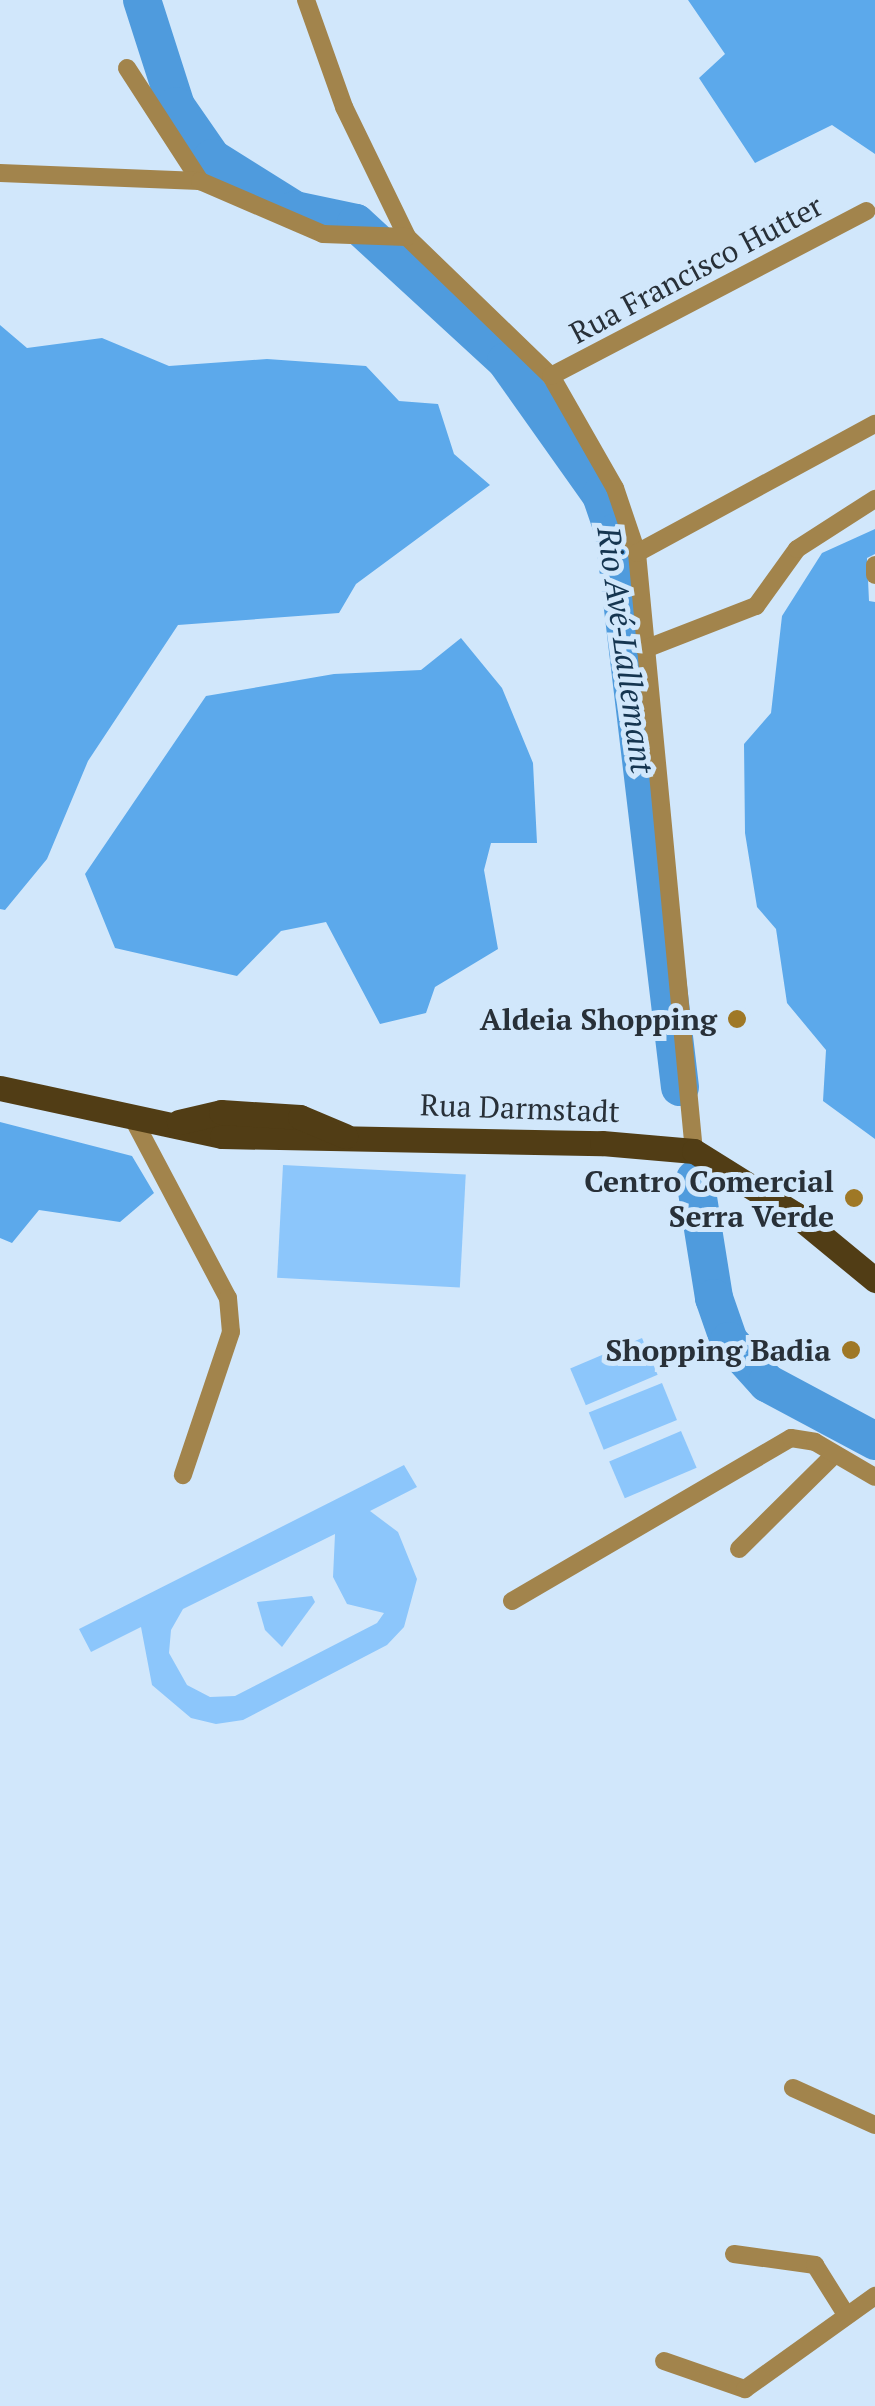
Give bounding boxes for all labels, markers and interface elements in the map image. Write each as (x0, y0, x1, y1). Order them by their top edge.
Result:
street label: Rua Francisco Hutter (564, 187, 828, 351)
water label: Rio Avé‐Lallemant (590, 524, 662, 776)
place label: Aldeia Shopping (480, 1001, 717, 1037)
marker: Aldeia Shopping (726, 1008, 748, 1030)
street label: Rua Darmstadt (420, 1087, 620, 1129)
place label: Centro Comercial Serra Verde (584, 1163, 834, 1234)
marker: Centro Comercial Serra Verde (843, 1187, 865, 1209)
place label: Shopping Badia (606, 1332, 831, 1368)
marker: Shopping Badia (840, 1339, 862, 1361)

